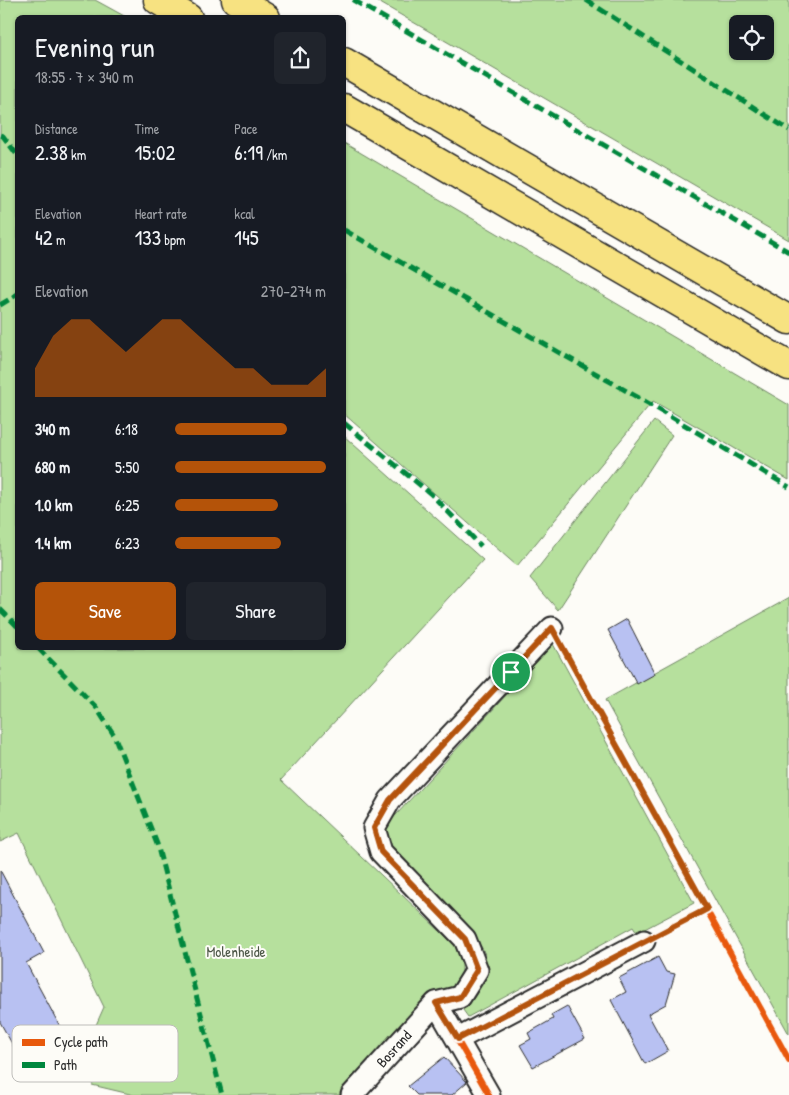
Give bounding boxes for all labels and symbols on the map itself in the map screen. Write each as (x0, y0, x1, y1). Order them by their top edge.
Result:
pin (490, 651, 532, 693)
park label: Molenheide (206, 941, 266, 962)
legend (12, 1025, 178, 1082)
street label: Bosrand (371, 1025, 416, 1072)
text: Cycle path (54, 1032, 108, 1052)
text: Path (54, 1055, 77, 1074)

